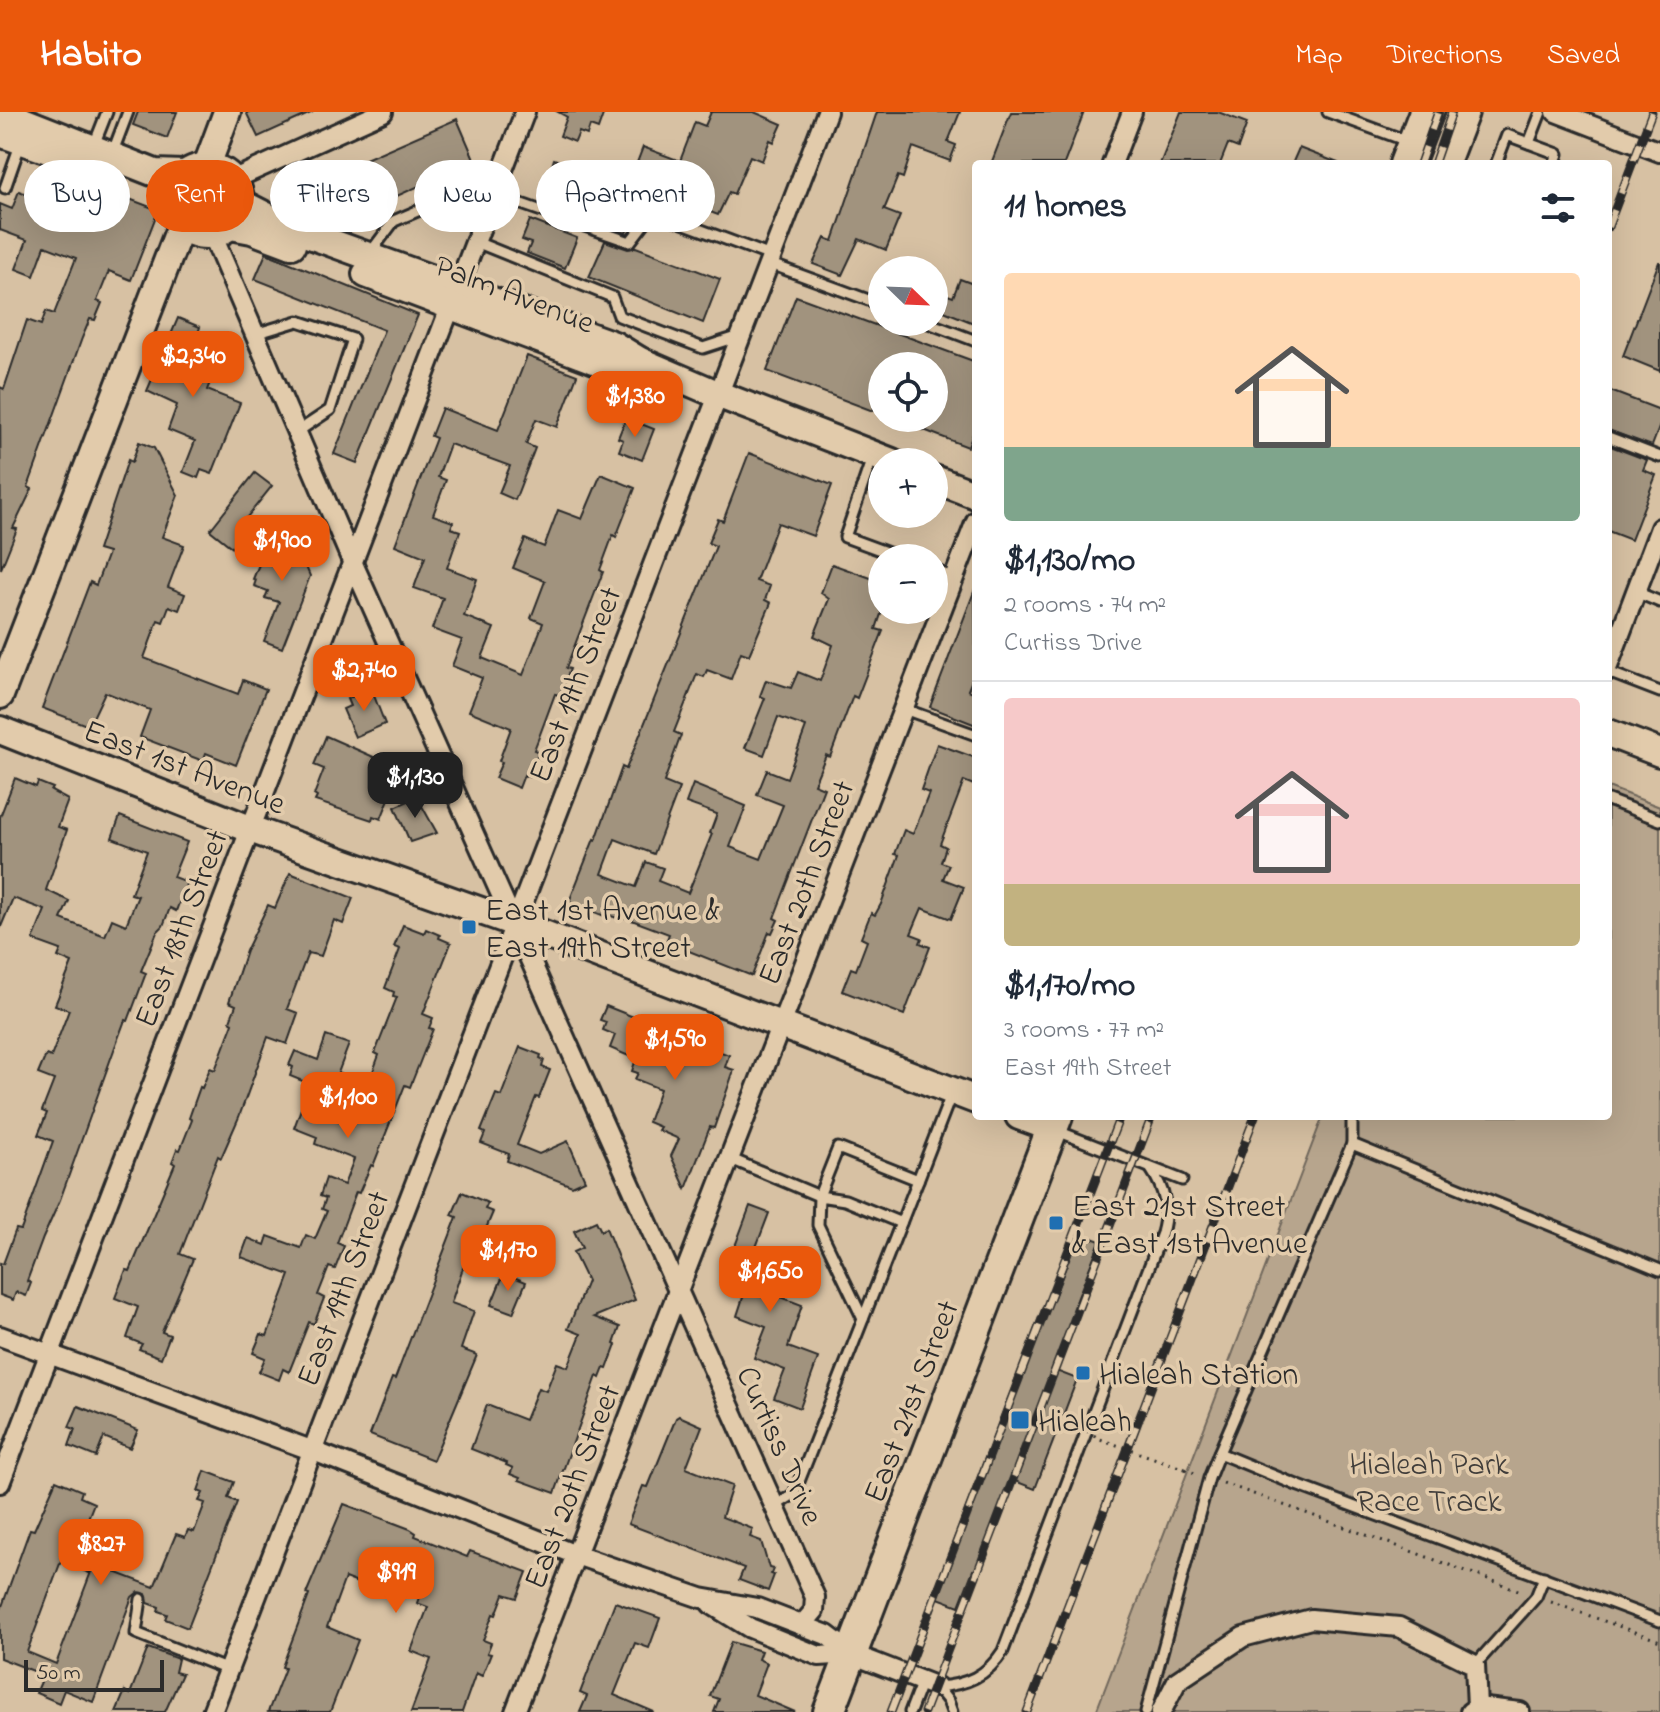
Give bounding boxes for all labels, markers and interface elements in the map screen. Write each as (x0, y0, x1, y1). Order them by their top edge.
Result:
text: Habito (40, 28, 142, 84)
text: Map (1295, 36, 1343, 77)
text: Directions (1387, 36, 1503, 77)
text: Saved (1547, 36, 1620, 77)
chip: Buy (24, 160, 130, 232)
chip: Rent (146, 160, 254, 232)
chip: Filters (270, 160, 398, 232)
chip: New (414, 160, 520, 232)
chip: Apartment (536, 160, 715, 232)
text: 11 homes (1004, 183, 1127, 233)
icon: filters (1536, 186, 1580, 230)
street label: Palm Avenue (427, 244, 601, 349)
north arrow (868, 256, 948, 336)
map controls (868, 256, 948, 624)
icon: home (1220, 325, 1364, 469)
pin: $2,340 (128, 331, 258, 399)
text: $2,340 (160, 338, 226, 376)
button: locate (868, 352, 948, 432)
pin: $1,380 (570, 371, 700, 439)
text: $1,380 (605, 378, 665, 416)
button: + (868, 448, 948, 528)
pin: $1,900 (217, 515, 347, 583)
text: $1,900 (253, 522, 311, 560)
text: $1,130/mo (1004, 537, 1135, 587)
button: − (868, 544, 948, 624)
street label: East 19th Street (518, 580, 636, 790)
text: 2 rooms · 74 m² (1004, 587, 1166, 625)
text: Curtiss Drive (1004, 625, 1142, 663)
pin: $2,740 (299, 645, 429, 713)
text: $2,740 (331, 652, 397, 690)
street label: East 1st Avenue (76, 709, 292, 830)
icon: home (1220, 750, 1364, 894)
pin: $1,130 (350, 752, 480, 820)
text: $1,130 (386, 759, 444, 797)
street label: East 20th Street (748, 774, 869, 993)
street label: East 18th Street (124, 823, 243, 1035)
place label: East 1st Avenue & East 19th Street (485, 889, 721, 973)
marker: East 1st Avenue & East 19th Street (460, 918, 478, 936)
text: $1,170/mo (1004, 962, 1135, 1012)
text: 3 rooms · 77 m² (1004, 1012, 1164, 1050)
pin: $1,590 (610, 1014, 740, 1082)
text: $1,590 (644, 1021, 706, 1059)
text: East 19th Street (1004, 1050, 1171, 1088)
pin: $1,100 (283, 1072, 413, 1140)
text: $1,100 (318, 1079, 378, 1117)
street label: East 19th Street (286, 1184, 404, 1394)
place label: East 21st Street & East 1st Avenue (1072, 1185, 1308, 1269)
marker: East 21st Street & East 1st Avenue (1047, 1214, 1065, 1232)
pin: $1,170 (443, 1225, 573, 1293)
text: $1,170 (479, 1232, 537, 1270)
pin: $1,650 (705, 1246, 835, 1314)
text: $1,650 (737, 1253, 803, 1291)
street label: East 21st Street (853, 1294, 974, 1510)
place label: Hialeah Station (1099, 1353, 1298, 1400)
street label: Curtiss Drive (722, 1359, 834, 1534)
marker: Hialeah Station (1074, 1364, 1092, 1382)
street label: East 20th Street (514, 1378, 635, 1597)
place label: Hialeah (1038, 1400, 1132, 1447)
marker: Hialeah (1009, 1409, 1031, 1431)
park label: Hialeah Park Race Track (1349, 1443, 1510, 1527)
pin: $827 (54, 1519, 148, 1587)
text: $827 (76, 1526, 126, 1564)
pin: $919 (349, 1547, 443, 1615)
text: $919 (376, 1554, 416, 1592)
scale bar (24, 1656, 164, 1692)
text: 50 m (36, 1658, 81, 1690)

